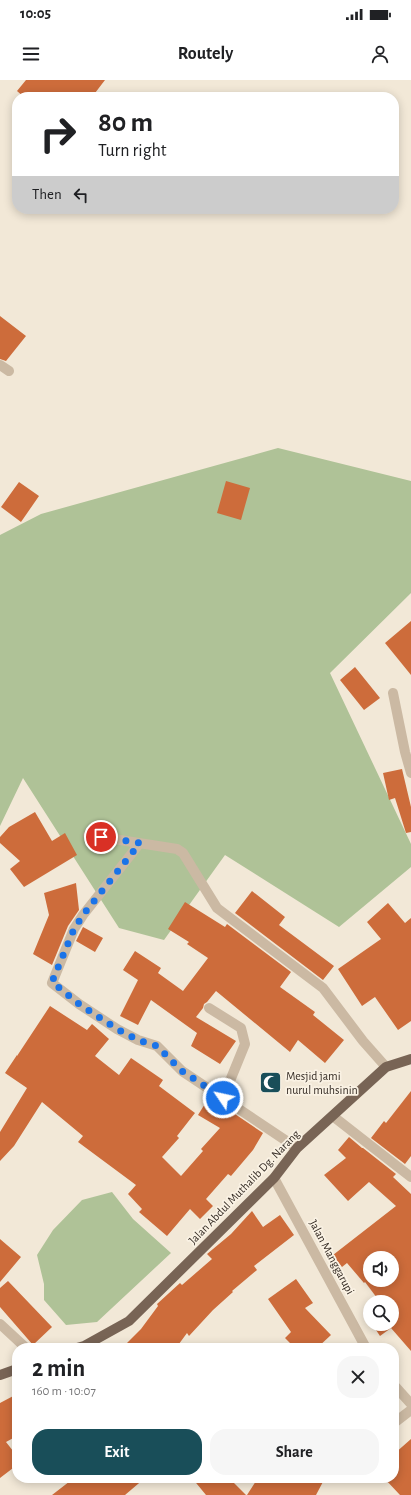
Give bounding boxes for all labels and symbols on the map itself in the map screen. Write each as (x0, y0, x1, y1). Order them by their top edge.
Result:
pin (84, 820, 118, 854)
mosque icon: Mesjid jami nurul muhsinin (257, 1070, 283, 1096)
place label: Mesjid jami nurul muhsinin (286, 1070, 358, 1096)
position arrow (202, 1077, 244, 1119)
street label: Jalan Abdul Muthalib Dg. Narang (186, 1127, 302, 1247)
street label: Jalan Manggarupi (307, 1218, 357, 1296)

